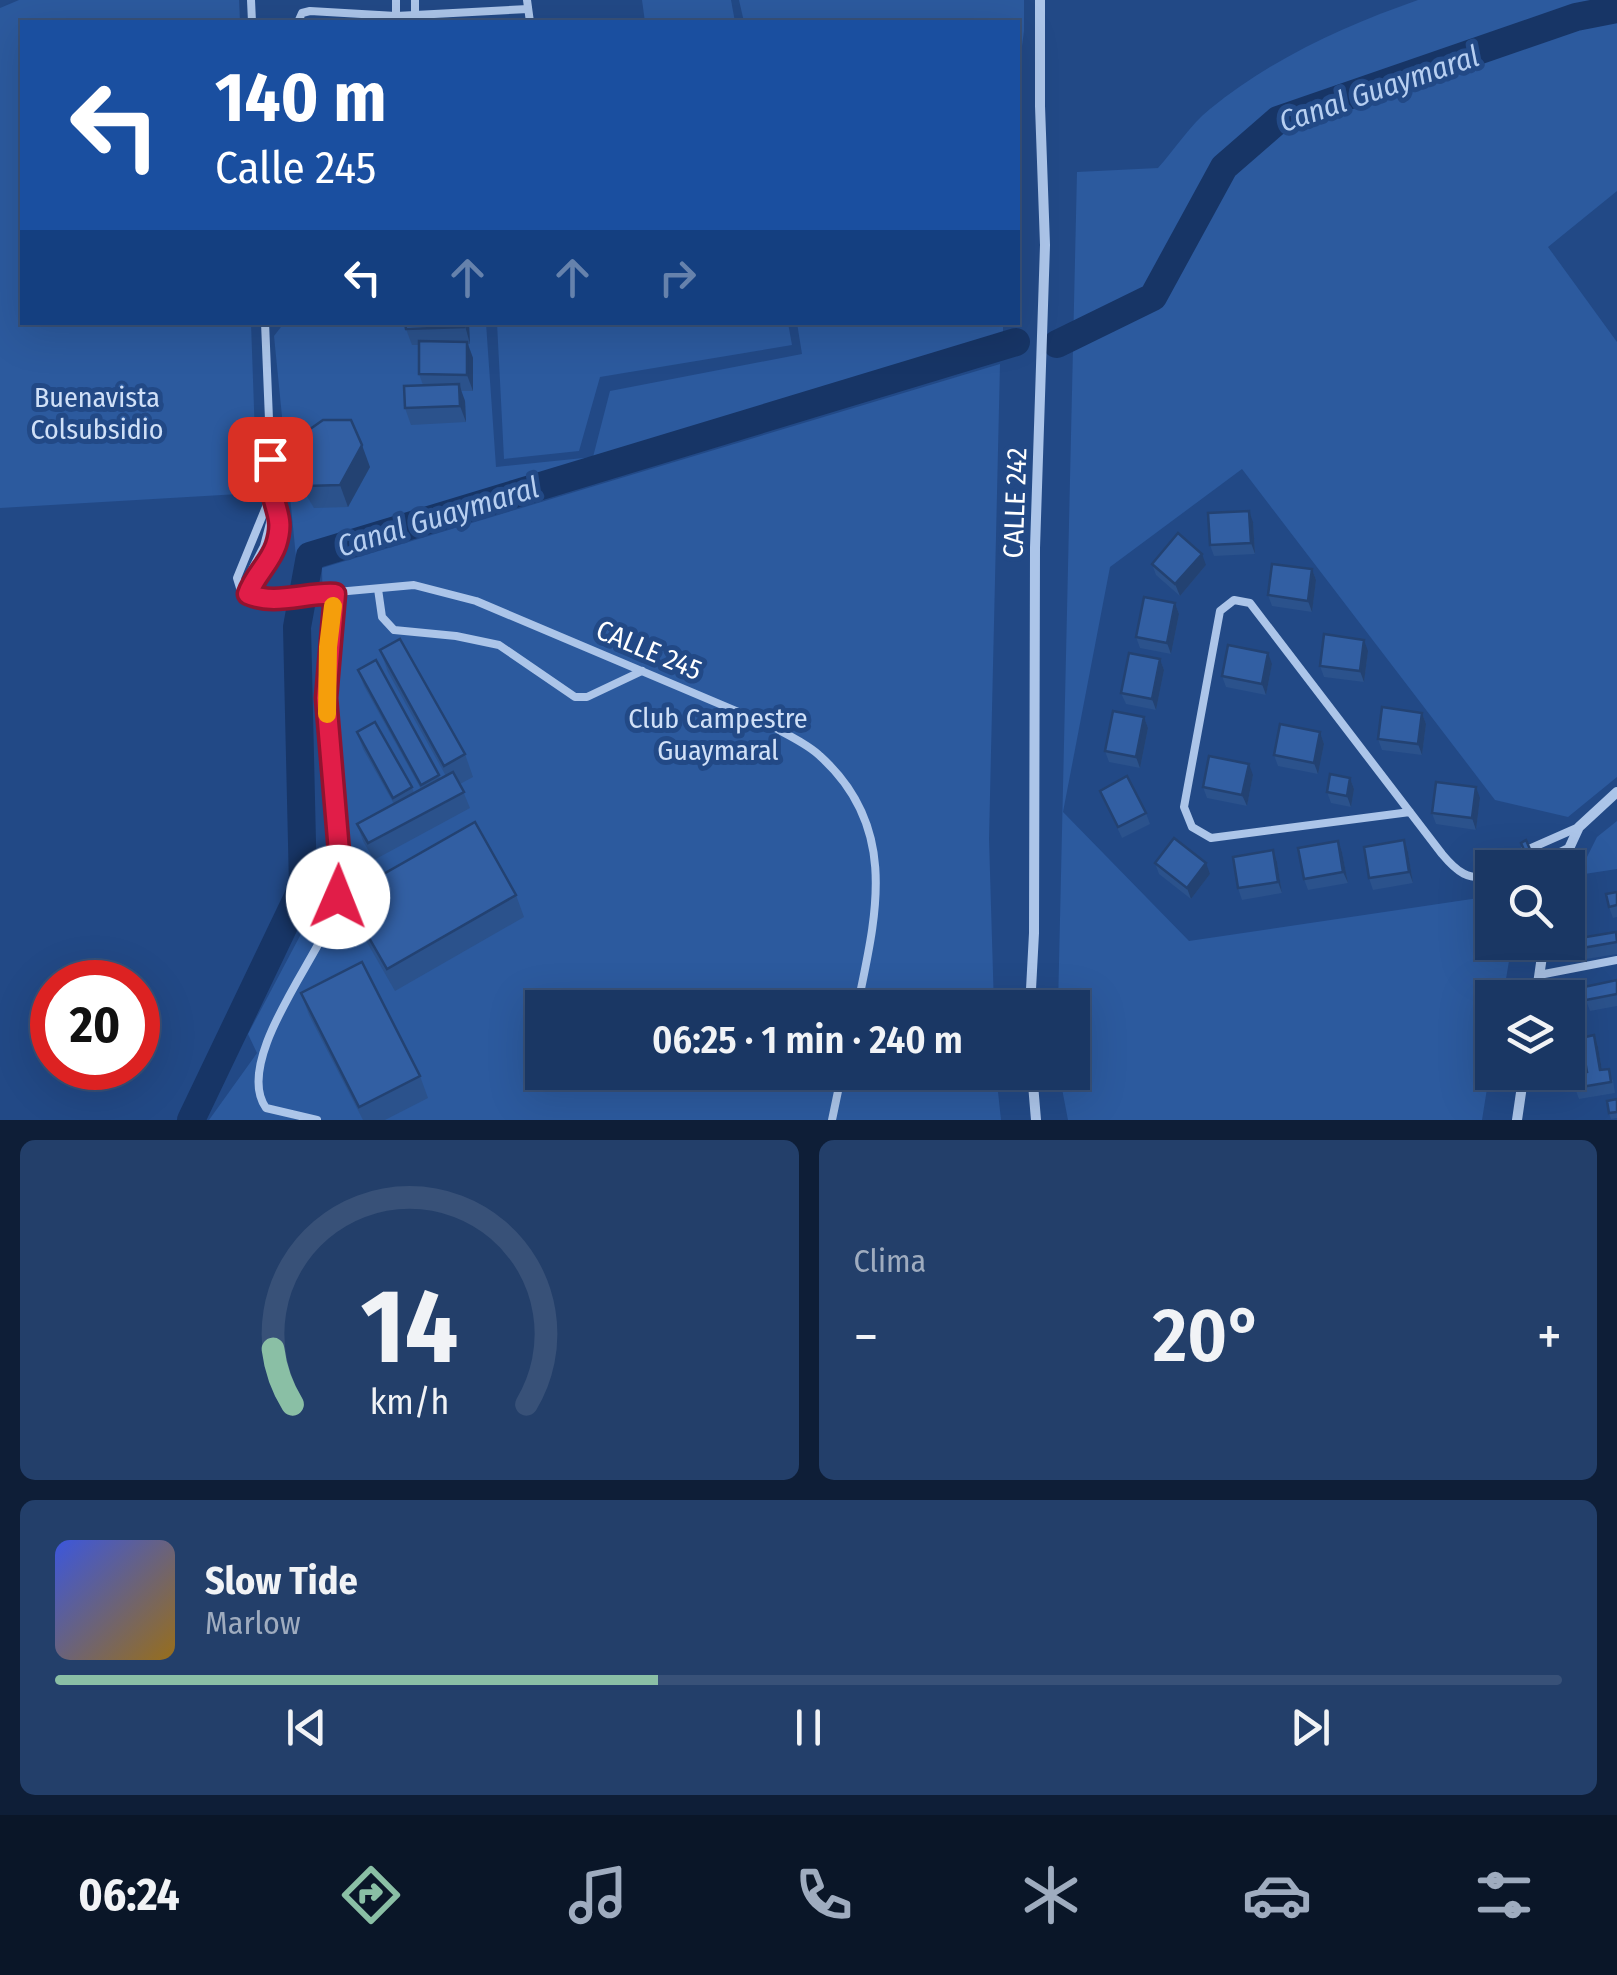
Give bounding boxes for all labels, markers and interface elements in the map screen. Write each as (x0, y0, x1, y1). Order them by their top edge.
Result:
water label: Canal Guaymaral (1274, 38, 1484, 140)
text: 140 m (215, 56, 387, 140)
icon: left (50, 60, 180, 190)
text: Calle 245 (215, 141, 376, 195)
icon: left (335, 250, 390, 305)
icon: ahead (440, 250, 495, 305)
icon: ahead (545, 250, 600, 305)
icon: right (650, 250, 705, 305)
park label: Buenavista Colsubsidio (30, 381, 164, 446)
pin (228, 417, 313, 502)
icon: arrive (243, 432, 298, 487)
street label: CALLE 242 (997, 447, 1033, 559)
water label: Canal Guaymaral (333, 469, 543, 565)
street label: CALLE 245 (591, 613, 707, 687)
park label: Club Campestre Guaymaral (628, 702, 808, 767)
position arrow (286, 845, 390, 949)
map controls (1475, 850, 1585, 1090)
button: search (1475, 850, 1585, 960)
speed limit sign: 20 (30, 960, 160, 1090)
button: layers (1475, 980, 1585, 1090)
text: 06:25 · 1 min · 240 m (652, 1017, 963, 1063)
text: Clima (854, 1242, 926, 1280)
text: 14 (361, 1265, 458, 1390)
text: 20° (1153, 1291, 1263, 1381)
text: − (854, 1304, 878, 1370)
text: + (1537, 1304, 1562, 1370)
text: km/h (369, 1381, 449, 1423)
text: Slow Tide (205, 1558, 358, 1604)
text: Marlow (205, 1604, 301, 1642)
icon: previous (279, 1700, 334, 1755)
icon: pause (781, 1700, 836, 1755)
icon: next (1283, 1700, 1338, 1755)
icon: directions (336, 1860, 406, 1930)
icon: music (563, 1860, 633, 1930)
icon: phone (789, 1860, 859, 1930)
icon: climate (1016, 1860, 1086, 1930)
icon: car (1242, 1860, 1312, 1930)
icon: filters (1469, 1860, 1539, 1930)
text: 06:24 (78, 1868, 180, 1922)

